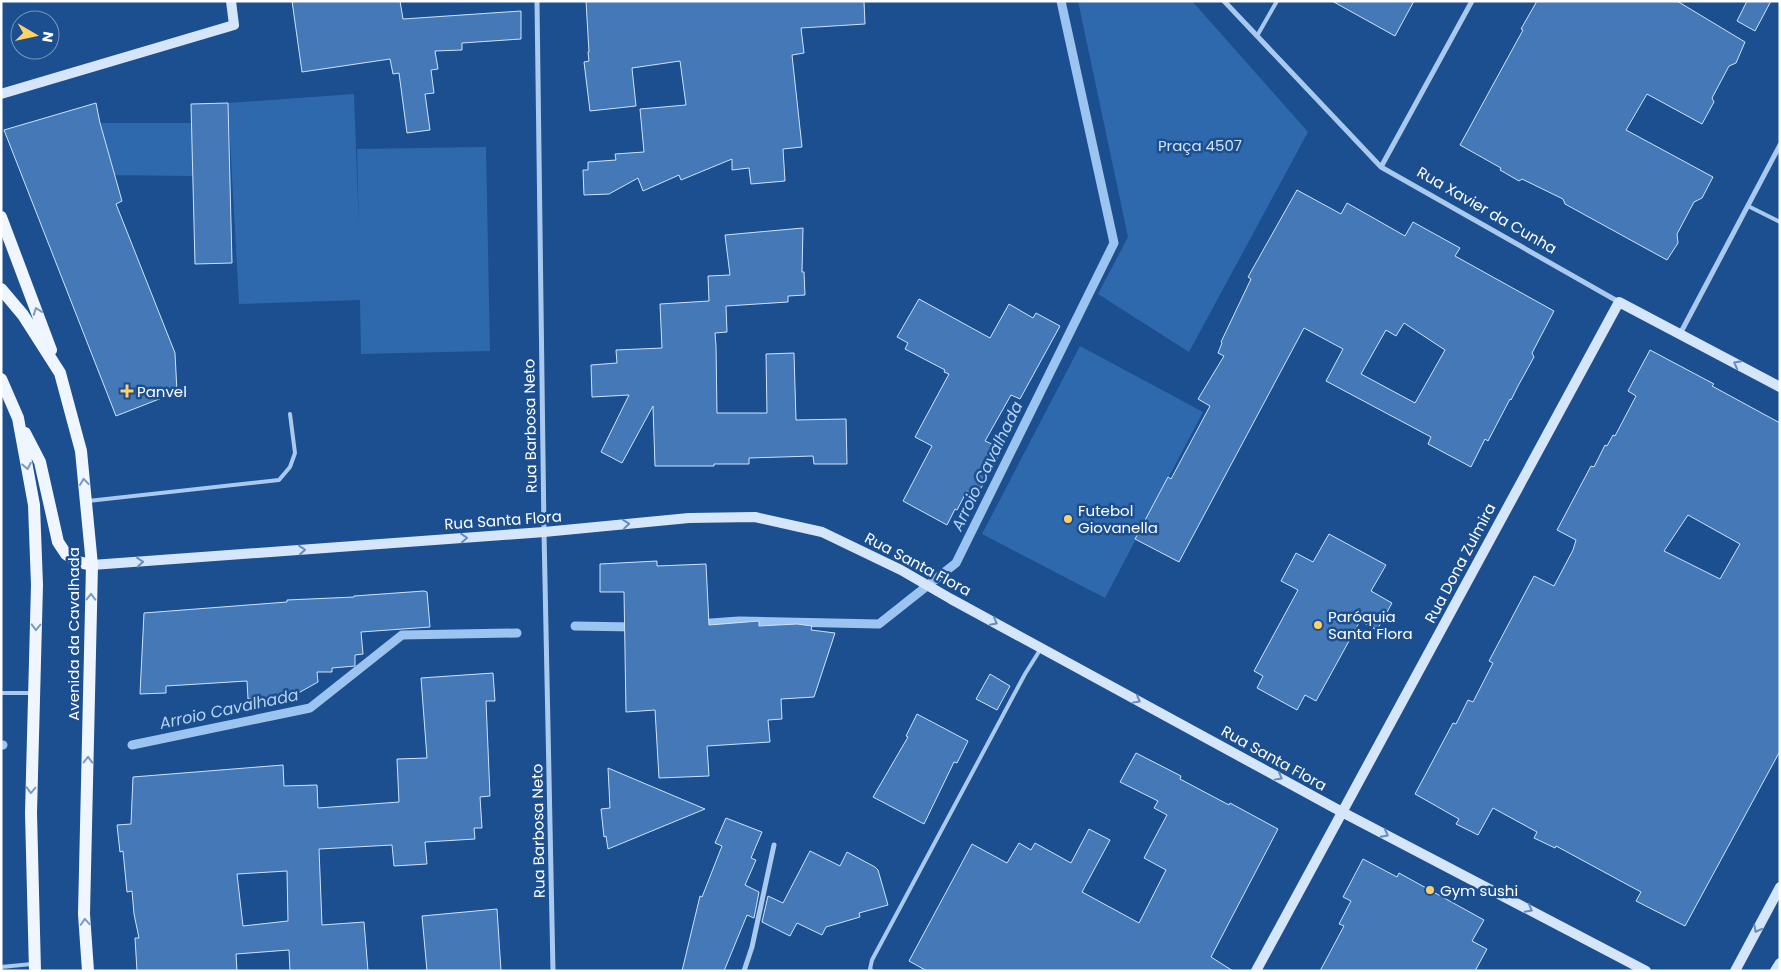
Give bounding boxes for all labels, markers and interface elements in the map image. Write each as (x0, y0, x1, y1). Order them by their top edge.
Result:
north arrow (10, 10, 60, 60)
text: N (37, 30, 59, 44)
park label: Praça 4507 (1158, 135, 1242, 156)
street label: Rua Xavier da Cunha (1413, 161, 1561, 259)
one-way arrow (33, 307, 43, 316)
street label: Rua Barbosa Neto (518, 359, 542, 493)
one-way arrow (1733, 360, 1742, 370)
place label: Panvel (137, 381, 187, 402)
marker: Panvel (121, 385, 133, 397)
water label: Arroio Cavalhada (945, 397, 1028, 536)
one-way arrow (21, 461, 32, 470)
one-way arrow (79, 477, 90, 485)
street label: Rua Dona Zulmira (1419, 499, 1501, 627)
place label: Futebol Giovanella (1078, 500, 1158, 538)
street label: Rua Santa Flora (444, 505, 562, 535)
marker: Futebol Giovanella (1062, 513, 1074, 525)
one-way arrow (623, 519, 631, 530)
street label: Rua Santa Flora (861, 527, 975, 601)
one-way arrow (461, 532, 469, 543)
one-way arrow (299, 544, 307, 555)
street label: Avenida da Cavalhada (63, 547, 84, 721)
one-way arrow (137, 556, 145, 567)
one-way arrow (86, 593, 96, 600)
place label: Paróquia Santa Flora (1328, 606, 1413, 644)
one-way arrow (988, 616, 997, 626)
marker: Paróquia Santa Flora (1312, 619, 1324, 631)
one-way arrow (31, 624, 41, 632)
water label: Arroio Cavalhada (156, 683, 301, 735)
one-way arrow (1131, 693, 1140, 703)
street label: Rua Santa Flora (1217, 720, 1331, 796)
one-way arrow (82, 755, 93, 763)
street label: Rua Barbosa Neto (526, 764, 550, 898)
one-way arrow (1274, 771, 1283, 781)
one-way arrow (26, 786, 37, 794)
one-way arrow (1380, 828, 1389, 838)
place label: Gym sushi (1440, 880, 1518, 901)
marker: Gym sushi (1424, 884, 1436, 896)
one-way arrow (1524, 903, 1533, 913)
one-way arrow (79, 918, 90, 926)
one-way arrow (1753, 924, 1763, 933)

